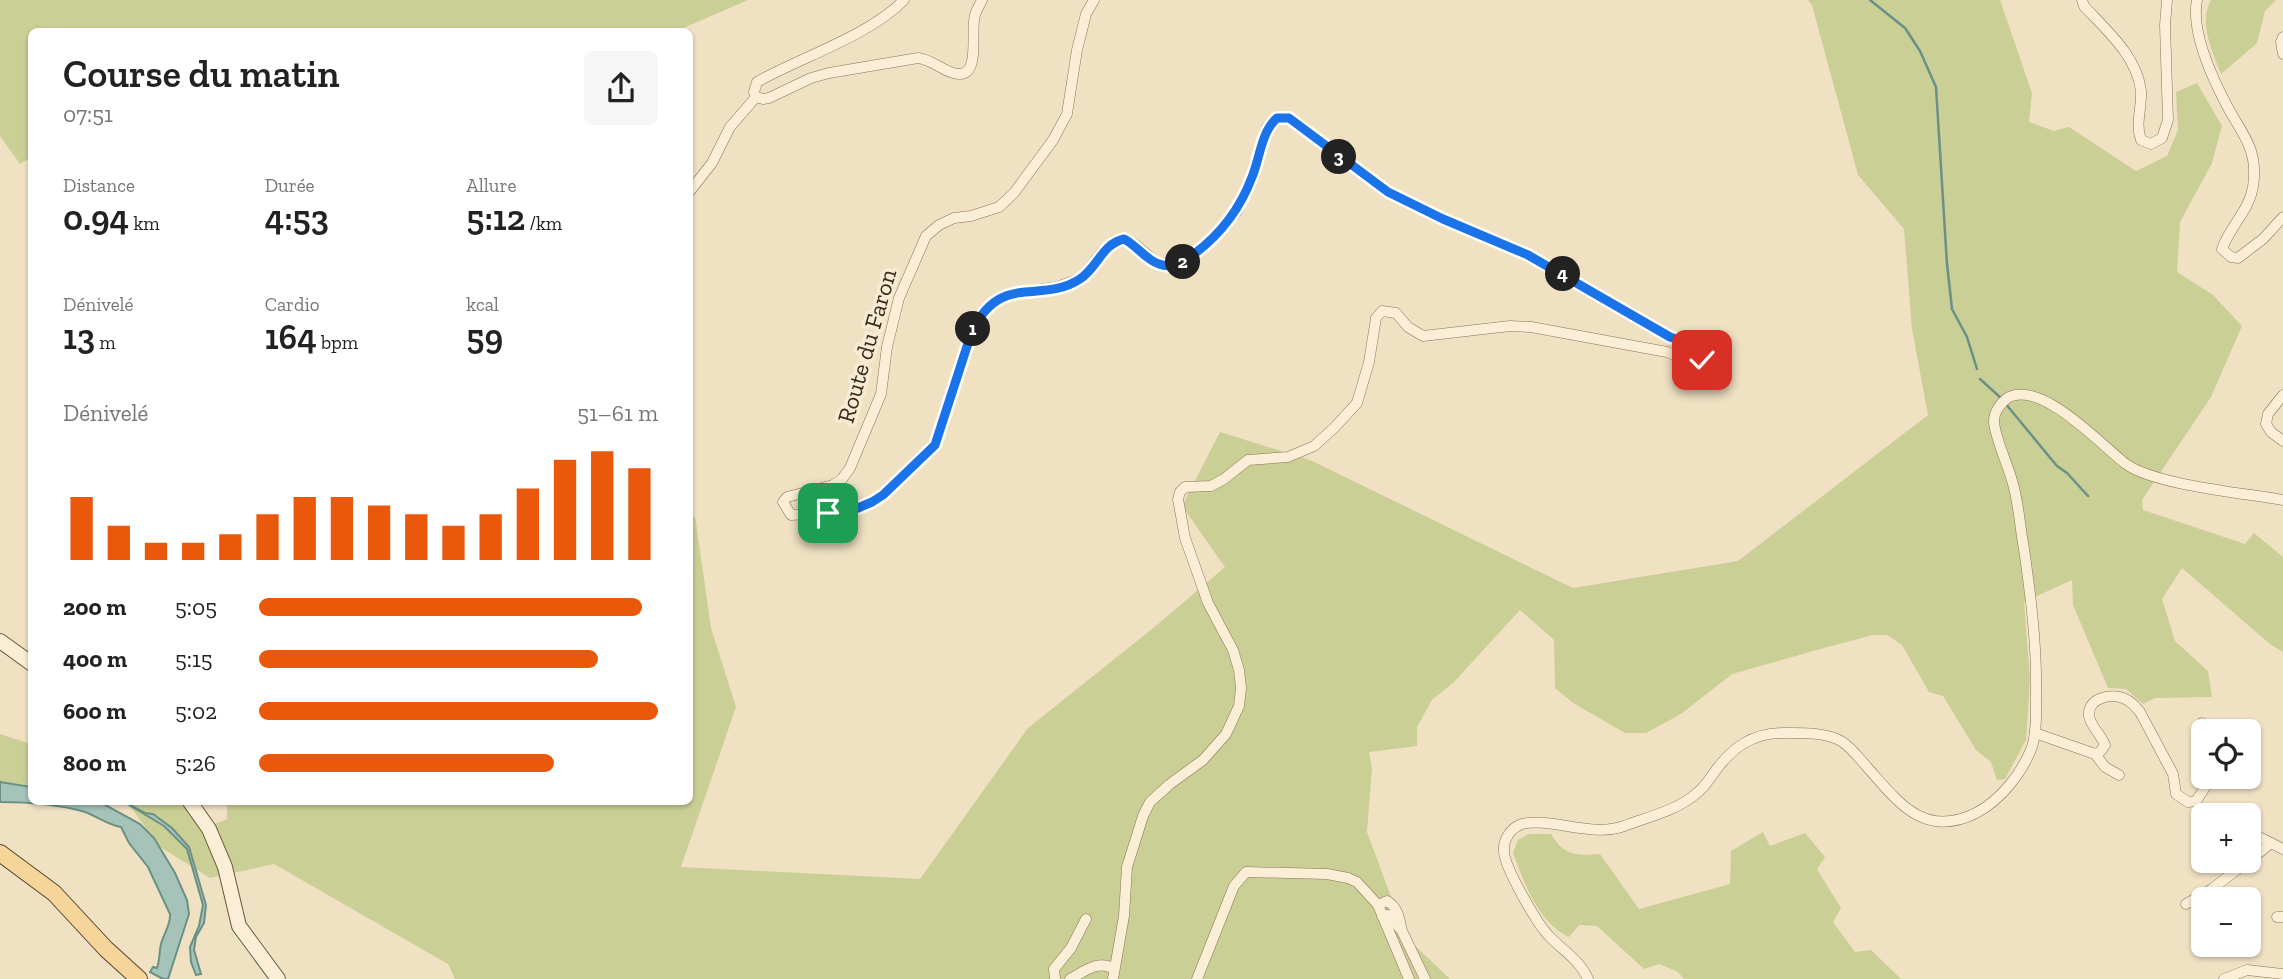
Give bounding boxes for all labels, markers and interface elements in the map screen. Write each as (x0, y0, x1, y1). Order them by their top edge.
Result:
text: Course du matin (63, 51, 340, 97)
button: share (584, 51, 658, 125)
text: 07:51 (63, 100, 113, 128)
pin: 3 (1322, 140, 1356, 174)
text: 3 (1333, 145, 1344, 168)
text: Distance (63, 174, 135, 197)
text: Durée (265, 174, 315, 197)
text: Allure (466, 174, 516, 197)
text: 0.94 (63, 197, 129, 239)
text: 4:53 (265, 197, 329, 239)
text: 5:12 (466, 197, 525, 239)
text: km (129, 212, 160, 235)
text: /km (525, 212, 562, 235)
pin: 2 (1166, 244, 1200, 280)
text: 2 (1177, 250, 1188, 273)
pin: 4 (1546, 256, 1580, 292)
text: 4 (1557, 262, 1568, 285)
street label: Route du Faron (831, 265, 902, 426)
text: Dénivelé (63, 293, 134, 316)
text: Cardio (265, 293, 320, 316)
text: kcal (466, 293, 499, 316)
pin: 1 (956, 312, 990, 346)
text: 13 (63, 316, 95, 358)
text: 164 (265, 316, 317, 358)
text: 59 (466, 316, 503, 358)
text: 1 (969, 317, 976, 340)
pin (1672, 330, 1732, 390)
text: m (95, 331, 116, 354)
text: bpm (317, 331, 358, 354)
icon: check (1683, 341, 1721, 379)
text: Dénivelé (63, 399, 148, 427)
text: 51–61 m (577, 399, 658, 427)
pin (798, 483, 858, 543)
icon: arrive (809, 494, 847, 532)
text: 200 m (63, 593, 126, 621)
text: 5:05 (175, 593, 217, 621)
text: 400 m (63, 645, 127, 673)
text: 5:15 (175, 645, 213, 673)
text: 600 m (63, 697, 126, 725)
text: 5:02 (175, 697, 217, 725)
map controls (2191, 719, 2261, 957)
button: locate (2191, 719, 2261, 789)
text: 800 m (63, 749, 126, 777)
text: 5:26 (175, 749, 216, 777)
button: + (2191, 803, 2261, 873)
button: − (2191, 887, 2261, 957)

